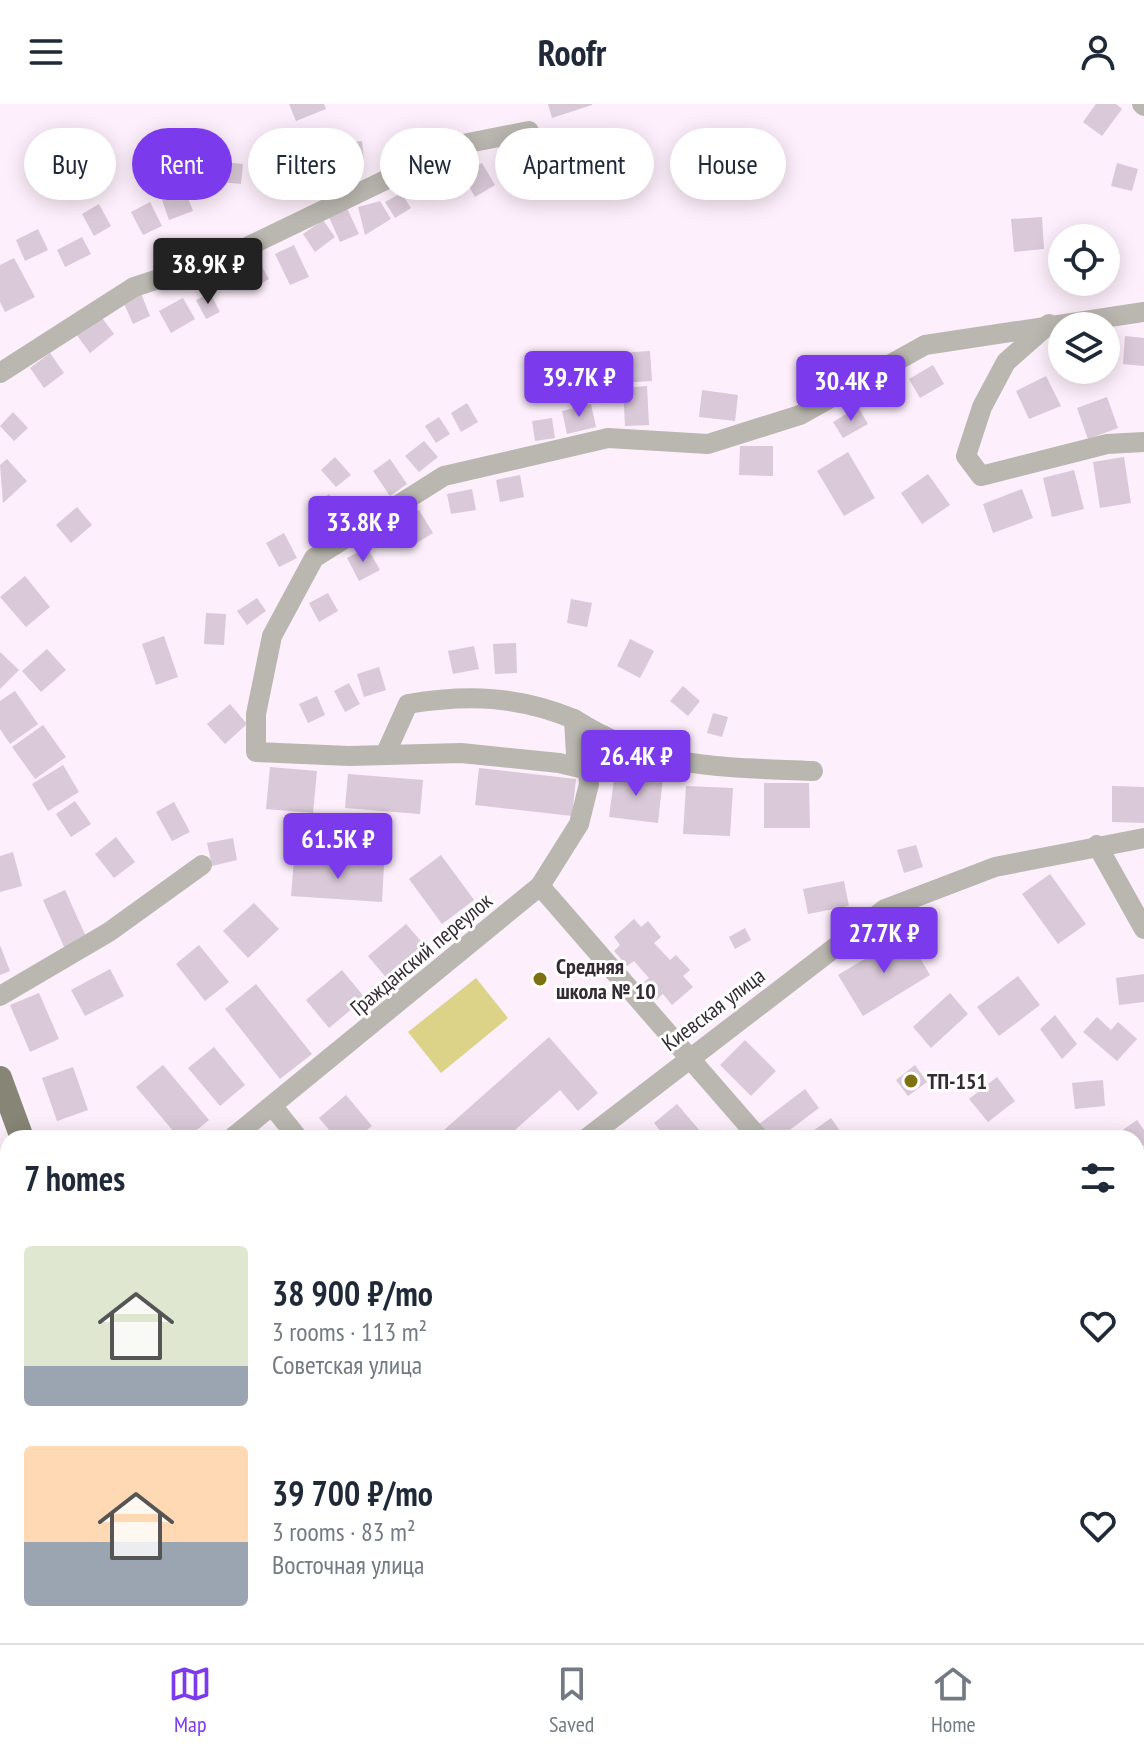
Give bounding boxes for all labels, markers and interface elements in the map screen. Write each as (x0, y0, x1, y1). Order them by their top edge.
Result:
text: Roofr (538, 29, 606, 76)
icon: menu (24, 30, 68, 74)
icon: person (1076, 30, 1120, 74)
chip: Buy (24, 128, 116, 200)
chip: Rent (132, 128, 232, 200)
chip: Filters (248, 128, 364, 200)
chip: New (380, 128, 479, 200)
chip: Apartment (495, 128, 654, 200)
chip: House (670, 128, 786, 200)
map controls (1048, 224, 1120, 384)
button: locate (1048, 224, 1120, 296)
pin: 38.9K ₽ (134, 238, 282, 306)
text: 38.9K ₽ (171, 247, 245, 280)
button: layers (1048, 312, 1120, 384)
pin: 39.7K ₽ (505, 351, 653, 419)
pin: 30.4K ₽ (777, 355, 925, 423)
text: 39.7K ₽ (542, 360, 616, 393)
text: 30.4K ₽ (814, 364, 888, 397)
pin: 33.8K ₽ (289, 496, 437, 564)
text: 33.8K ₽ (326, 505, 400, 538)
pin: 26.4K ₽ (562, 730, 710, 798)
text: 26.4K ₽ (599, 739, 673, 772)
pin: 61.5K ₽ (264, 813, 412, 881)
text: 61.5K ₽ (301, 822, 375, 855)
street label: Гражданский переулок (344, 886, 498, 1021)
pin: 27.7K ₽ (810, 907, 958, 975)
text: 27.7K ₽ (849, 916, 919, 949)
place label: Средняя школа № 10 (556, 952, 656, 1005)
street label: Киевская улица (656, 961, 770, 1057)
marker: Средняя школа № 10 (531, 970, 549, 988)
place label: ТП-151 (927, 1067, 987, 1095)
marker: ТП-151 (902, 1072, 920, 1090)
text: 7 homes (24, 1156, 125, 1200)
icon: filters (1076, 1156, 1120, 1200)
text: 38 900 ₽/mo (272, 1271, 433, 1315)
icon: home (88, 1278, 184, 1374)
icon: heart (1076, 1304, 1120, 1348)
text: 3 rooms · 113 m² (272, 1315, 427, 1348)
text: Советская улица (272, 1348, 422, 1381)
text: 39 700 ₽/mo (272, 1471, 433, 1515)
icon: home (88, 1478, 184, 1574)
icon: heart (1076, 1504, 1120, 1548)
text: 3 rooms · 83 m² (272, 1515, 416, 1548)
text: Восточная улица (272, 1548, 424, 1581)
tab: Map (168, 1662, 212, 1738)
tab: Saved (549, 1662, 594, 1738)
tab: Home (931, 1662, 976, 1738)

